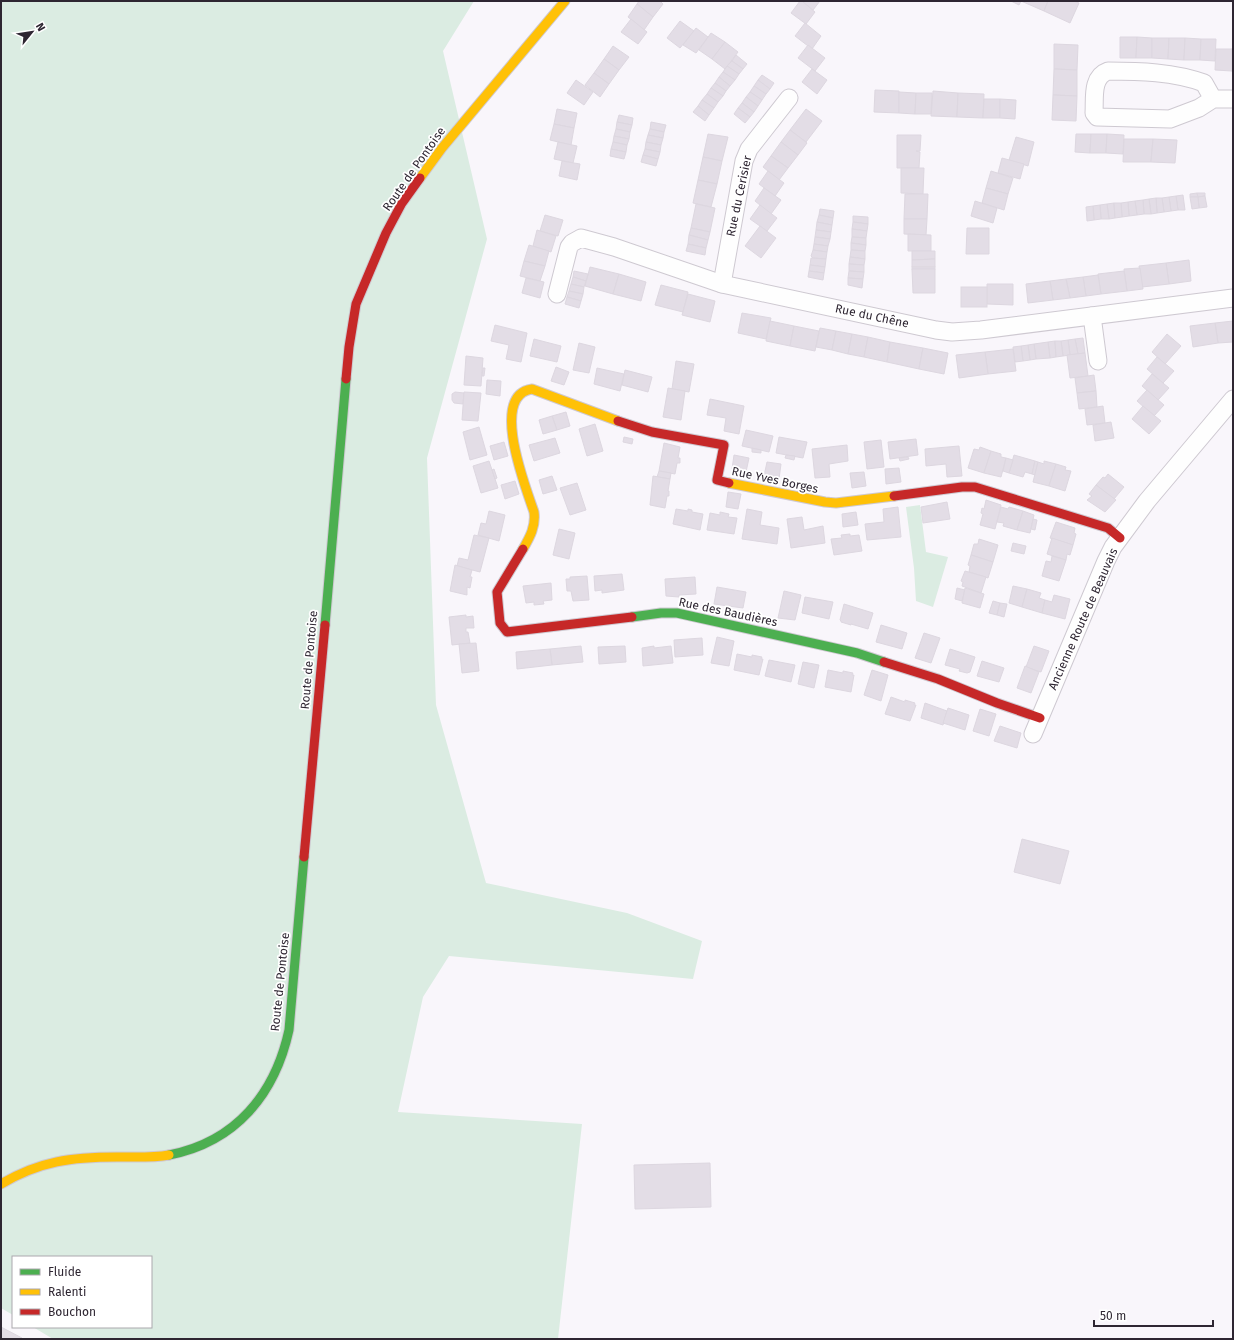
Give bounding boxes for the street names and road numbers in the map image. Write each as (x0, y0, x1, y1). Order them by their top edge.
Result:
street label: Route de Pontoise (380, 124, 448, 214)
street label: Rue du Cerisier (724, 154, 754, 238)
street label: Rue du Chêne (834, 301, 910, 331)
street label: Rue Yves Borges (730, 464, 820, 496)
street label: Ancienne Route de Beauvais (1045, 546, 1121, 692)
street label: Rue des Baudières (677, 595, 779, 629)
street label: Route de Pontoise (298, 610, 320, 710)
street label: Route de Pontoise (268, 932, 292, 1032)

